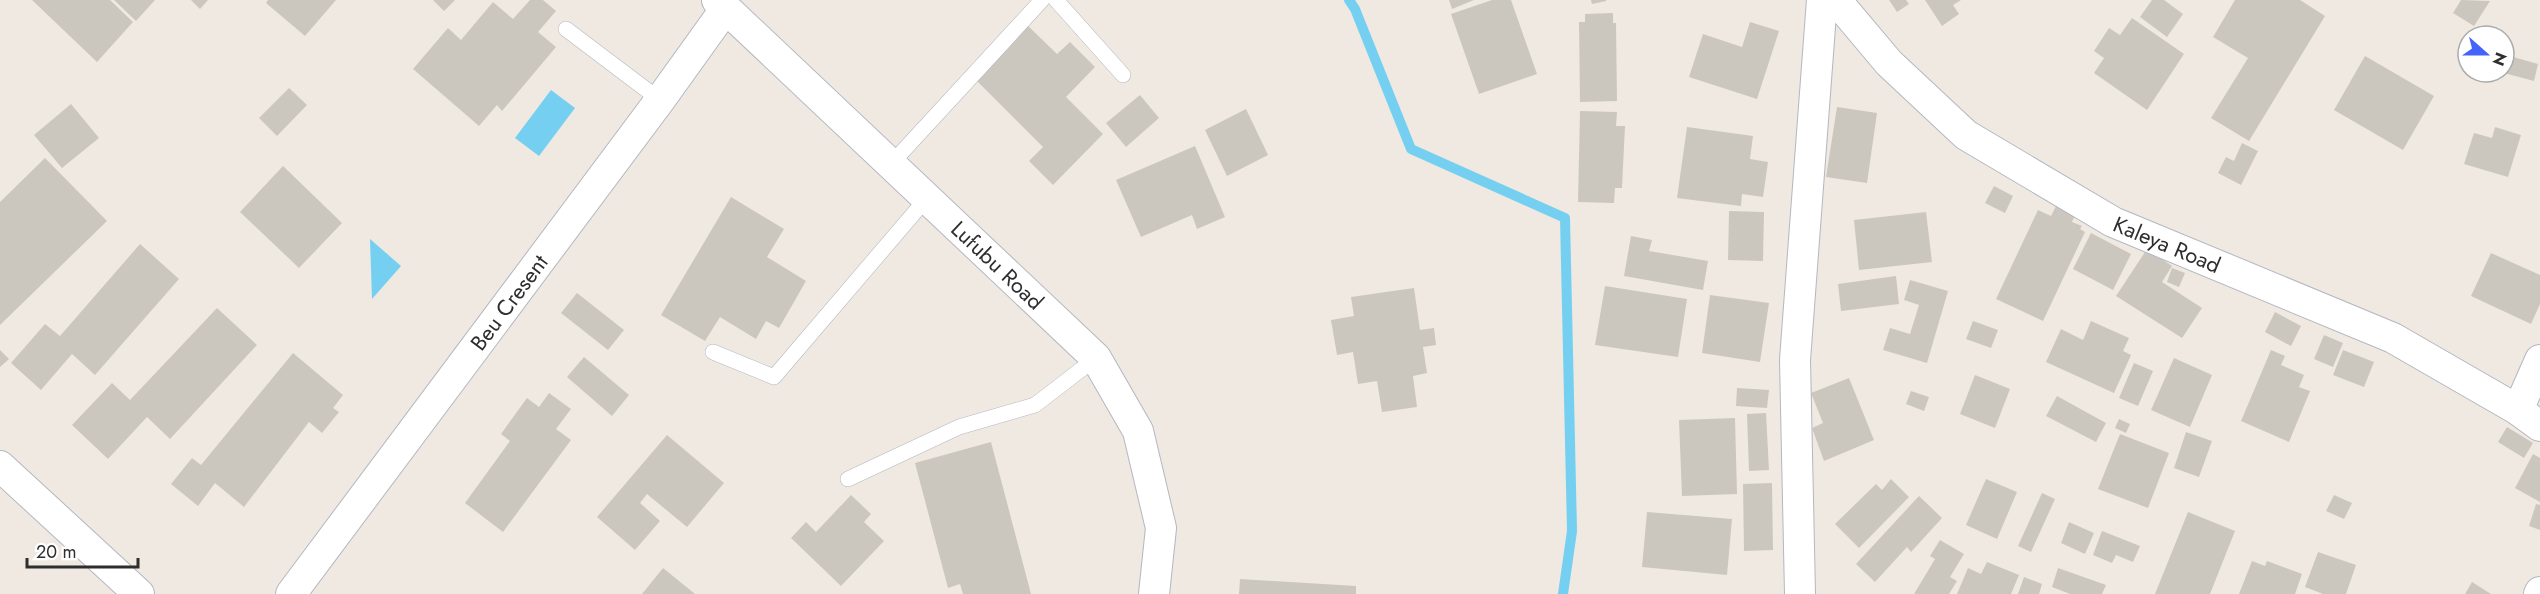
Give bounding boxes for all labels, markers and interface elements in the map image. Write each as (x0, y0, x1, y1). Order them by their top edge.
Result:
north arrow (2456, 24, 2516, 84)
text: N (2487, 49, 2513, 69)
street label: Kaleya Road (2108, 208, 2226, 281)
street label: Lufubu Road (944, 213, 1051, 317)
street label: Beu Cresent (462, 247, 556, 357)
scale bar (27, 531, 138, 569)
text: 20 m (36, 539, 76, 565)

